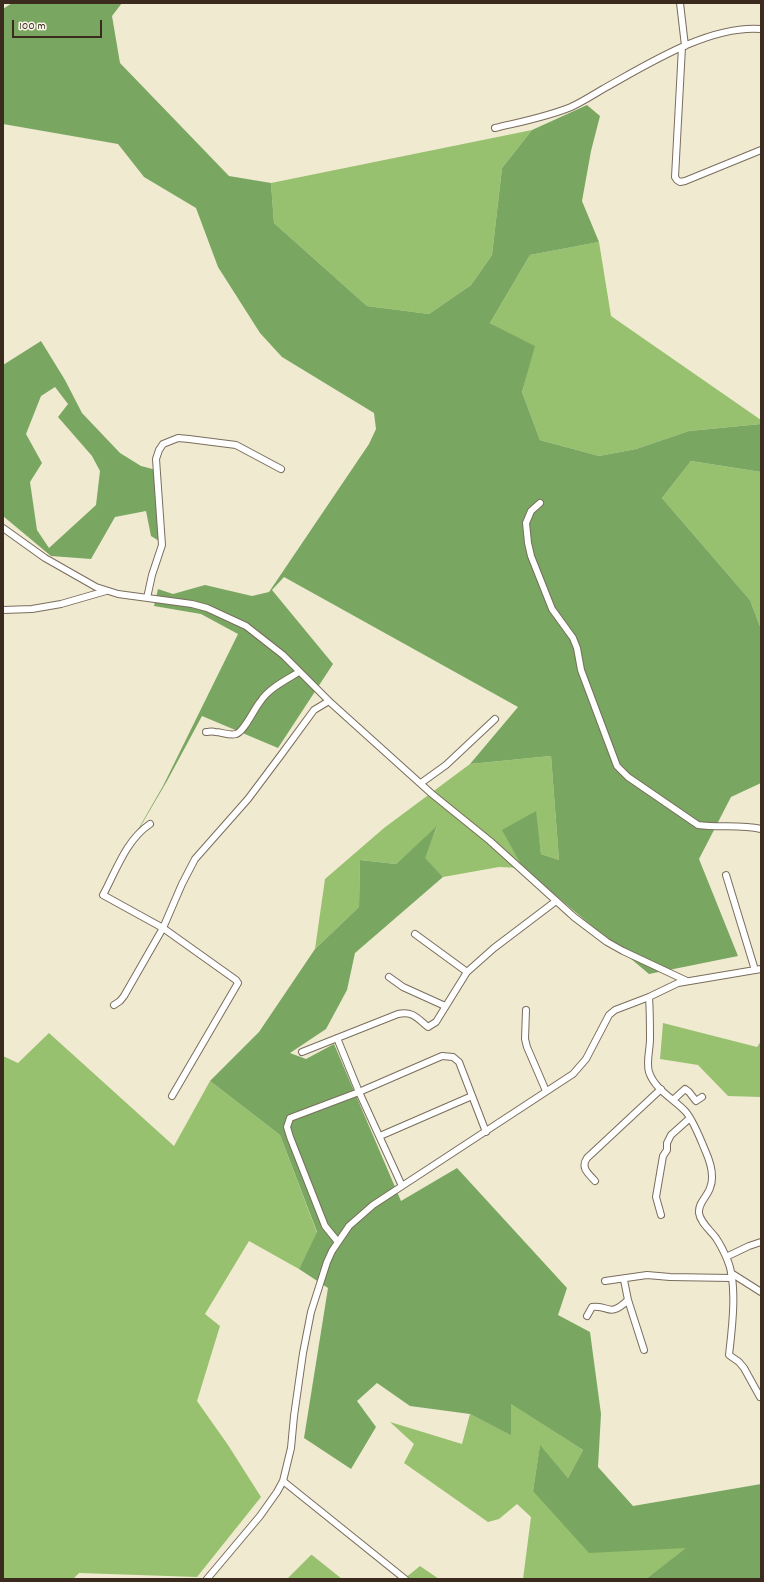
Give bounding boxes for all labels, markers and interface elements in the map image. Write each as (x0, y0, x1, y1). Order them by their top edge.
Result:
scale bar (14, 12, 104, 38)
text: 100 m (19, 18, 46, 35)

